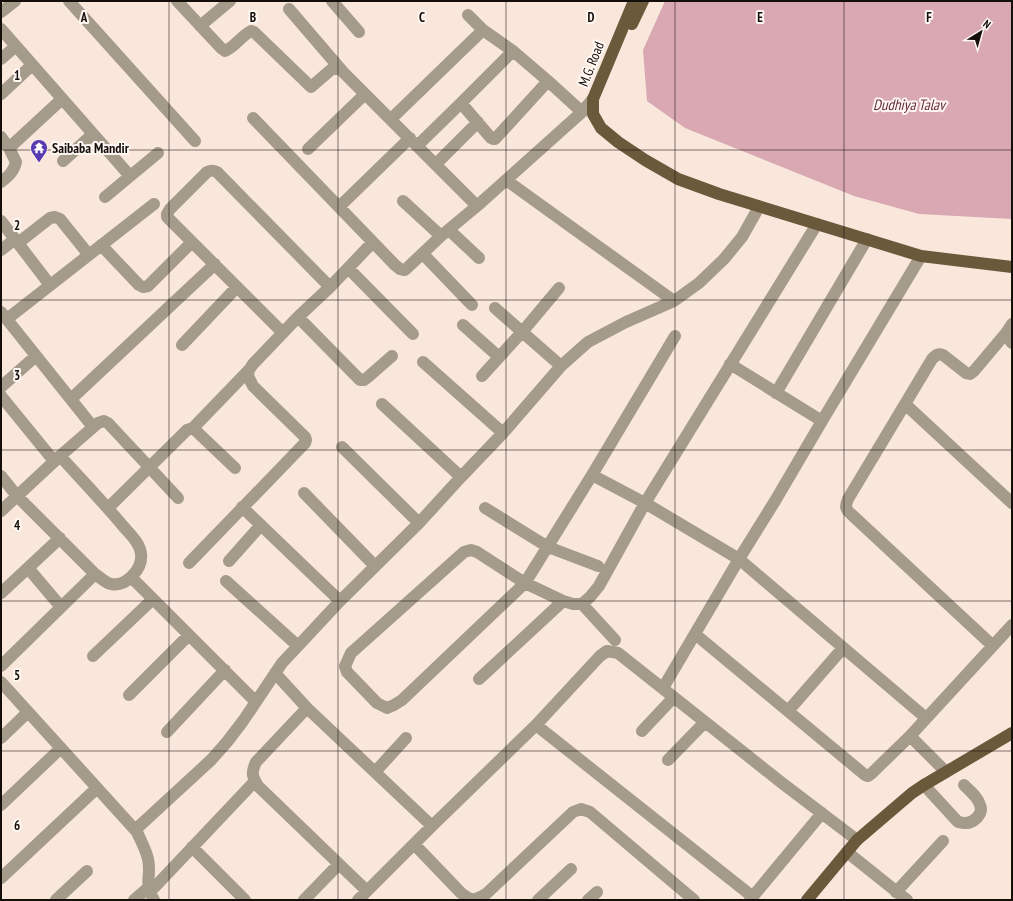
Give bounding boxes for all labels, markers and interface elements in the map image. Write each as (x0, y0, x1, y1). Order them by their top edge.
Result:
text: A (80, 9, 88, 26)
text: B (250, 9, 256, 26)
text: C (419, 9, 425, 26)
text: D (588, 9, 595, 26)
text: E (757, 9, 763, 26)
text: F (926, 9, 932, 26)
north arrow (961, 12, 1001, 52)
text: N (980, 17, 994, 31)
street label: M.G. Road (574, 39, 608, 89)
text: 1 (14, 67, 20, 84)
water label: Dudhiya Talav (873, 95, 947, 114)
temple icon: Saibaba Mandir (29, 138, 49, 163)
place label: Saibaba Mandir (52, 139, 130, 157)
text: 2 (14, 217, 20, 234)
text: 3 (14, 367, 20, 384)
text: 4 (14, 517, 21, 534)
text: 5 (14, 667, 20, 684)
text: 6 (14, 817, 20, 834)

